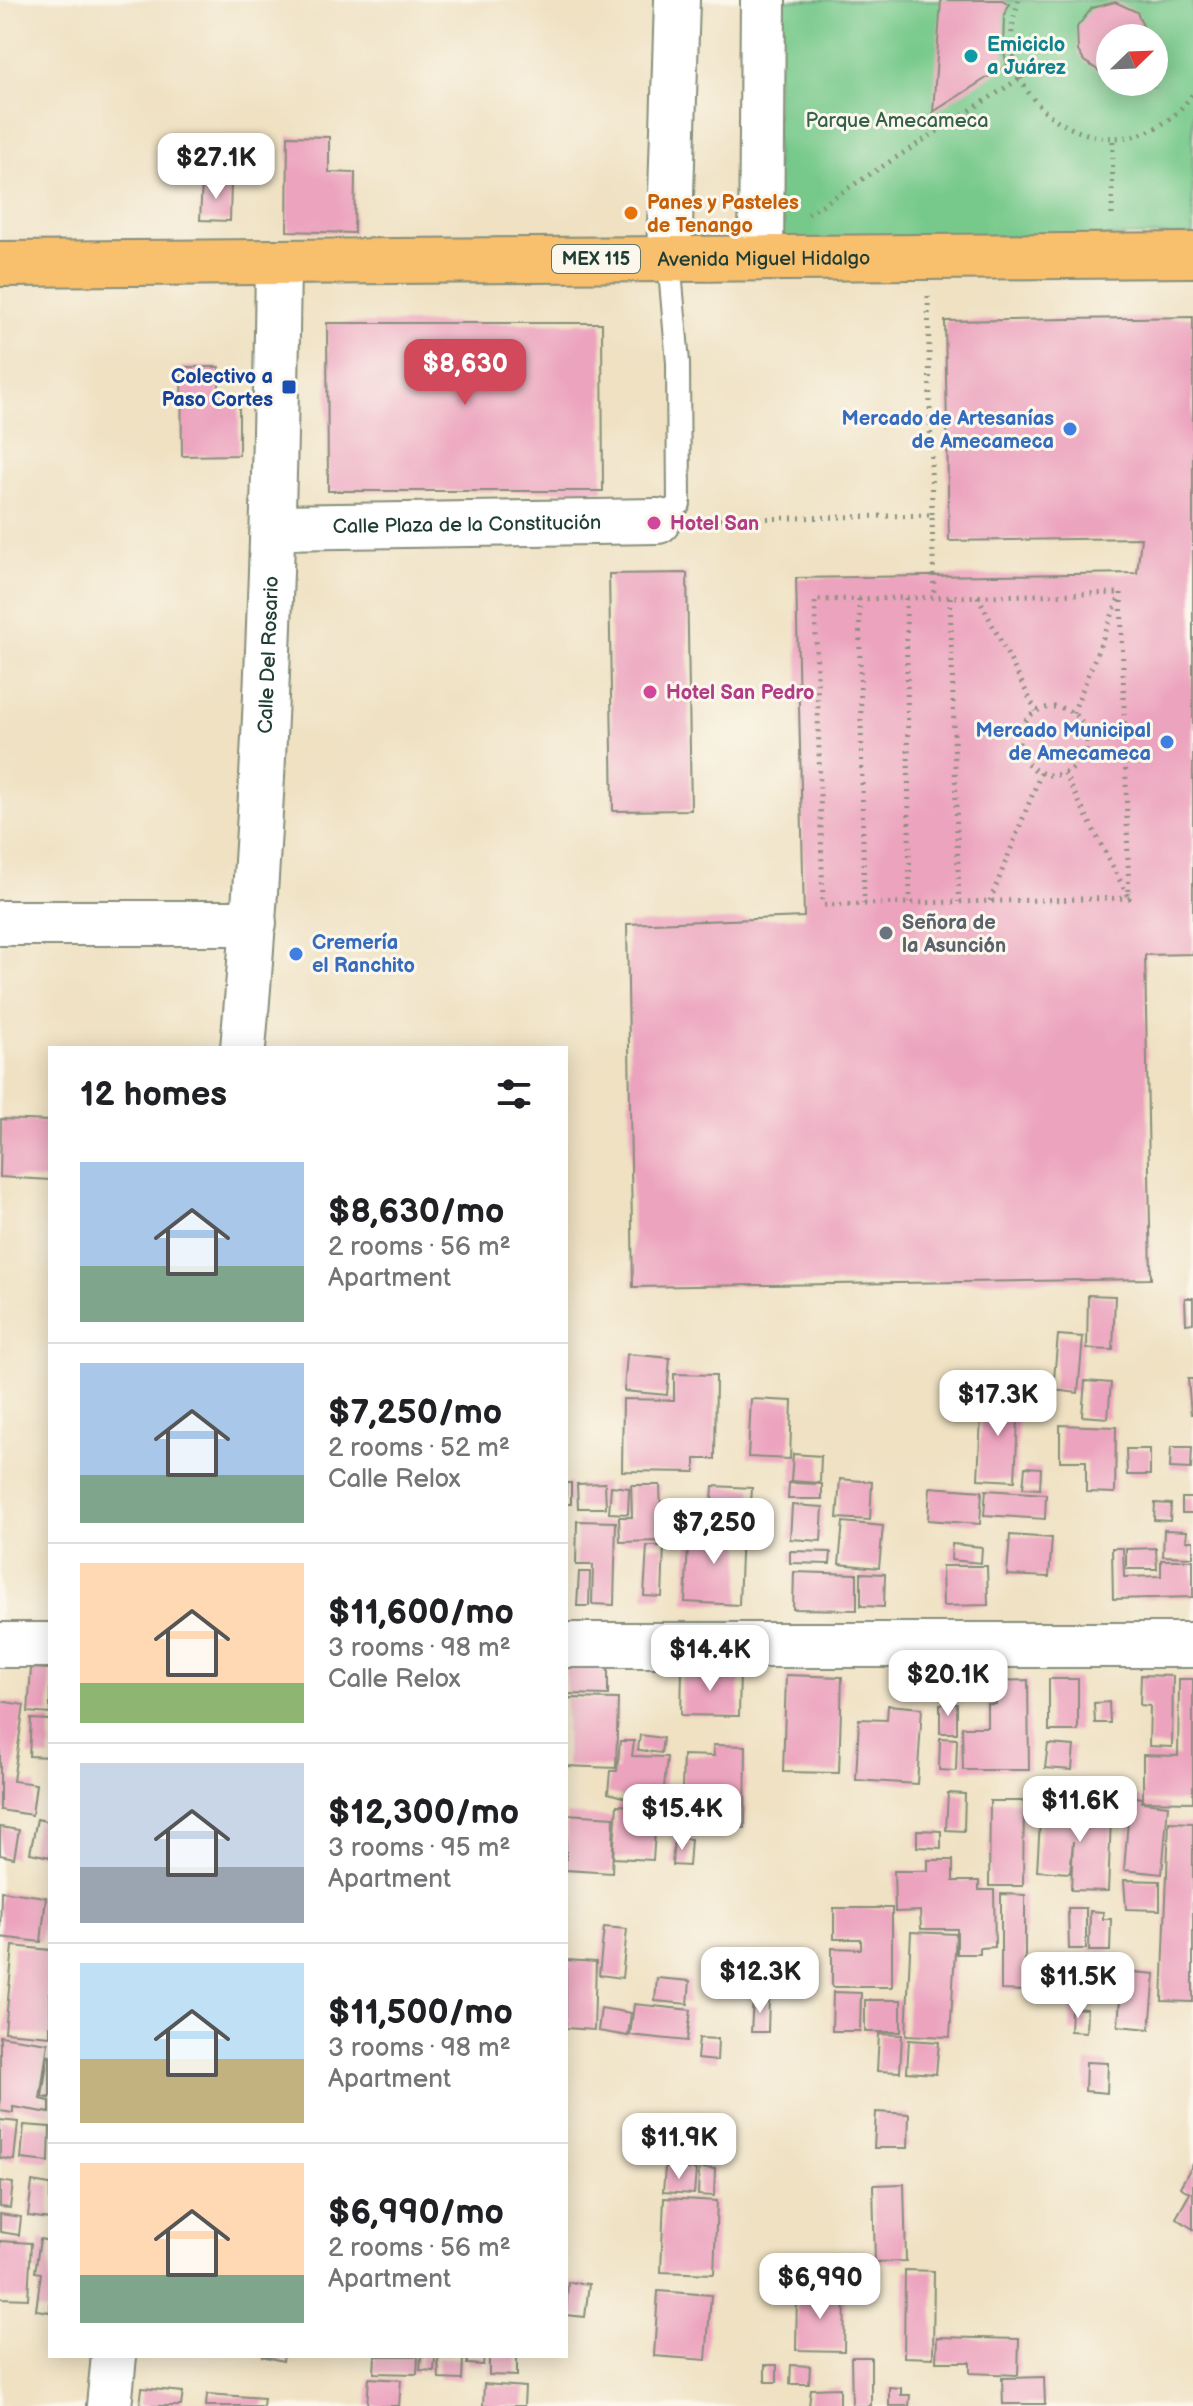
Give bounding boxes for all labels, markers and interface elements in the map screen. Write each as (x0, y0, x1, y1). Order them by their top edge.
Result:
north arrow (1096, 24, 1168, 96)
map controls (1096, 24, 1168, 96)
place label: Emiciclo a Juárez (987, 33, 1066, 80)
marker: Emiciclo a Juárez (962, 47, 980, 65)
park label: Parque Amecameca (806, 109, 988, 133)
pin: $27.1K (151, 133, 281, 201)
text: $27.1K (176, 143, 256, 174)
place label: Panes y Pasteles de Tenango (647, 191, 799, 238)
marker: Panes y Pasteles de Tenango (622, 204, 640, 222)
road number: MEX 115 (552, 245, 640, 273)
street label: Avenida Miguel Hidalgo (657, 246, 871, 272)
pin: $8,630 (400, 339, 530, 407)
text: $8,630 (422, 349, 508, 380)
place label: Colectivo a Paso Cortes (162, 365, 273, 412)
marker: Colectivo a Paso Cortes (280, 378, 298, 396)
place label: Mercado de Artesanías de Amecameca (841, 407, 1054, 454)
marker: Mercado de Artesanías de Amecameca (1061, 420, 1079, 438)
street label: Calle Plaza de la Constitución (333, 511, 601, 539)
place label: Hotel San (670, 512, 759, 536)
marker: Hotel San (645, 514, 663, 532)
street label: Calle Del Rosario (253, 576, 284, 734)
place label: Hotel San Pedro (666, 681, 814, 705)
marker: Hotel San Pedro (641, 683, 659, 701)
place label: Mercado Municipal de Amecameca (976, 719, 1151, 766)
marker: Mercado Municipal de Amecameca (1158, 733, 1176, 751)
place label: Señora de la Asunción (902, 911, 1006, 958)
marker: Señora de la Asunción (877, 924, 895, 942)
place label: Cremería el Ranchito (312, 931, 415, 978)
marker: Cremería el Ranchito (287, 945, 305, 963)
icon: filters (492, 1072, 536, 1116)
text: 12 homes (80, 1074, 227, 1115)
text: $8,630/mo (328, 1191, 504, 1232)
icon: home (144, 1194, 240, 1290)
text: 2 rooms · 56 m² (328, 1232, 511, 1263)
text: Apartment (328, 1263, 451, 1294)
pin: $17.3K (933, 1370, 1063, 1438)
text: $17.3K (957, 1380, 1039, 1411)
text: $7,250/mo (328, 1392, 502, 1433)
icon: home (144, 1395, 240, 1491)
text: 2 rooms · 52 m² (328, 1433, 510, 1464)
text: Calle Relox (328, 1464, 461, 1495)
pin: $7,250 (649, 1498, 779, 1566)
text: $7,250 (672, 1508, 756, 1539)
text: $11,600/mo (328, 1592, 514, 1633)
icon: home (144, 1595, 240, 1691)
pin: $14.4K (645, 1625, 775, 1693)
text: 3 rooms · 98 m² (328, 1633, 511, 1664)
text: $14.4K (669, 1635, 751, 1666)
pin: $20.1K (883, 1650, 1013, 1718)
text: $20.1K (907, 1660, 989, 1691)
text: Calle Relox (328, 1664, 461, 1695)
pin: $11.6K (1015, 1776, 1145, 1844)
pin: $15.4K (617, 1784, 747, 1852)
text: $11.6K (1041, 1786, 1119, 1817)
text: $12,300/mo (328, 1792, 519, 1833)
text: $15.4K (641, 1794, 723, 1825)
icon: home (144, 1795, 240, 1891)
text: 3 rooms · 95 m² (328, 1833, 510, 1864)
text: Apartment (328, 1864, 451, 1895)
pin: $12.3K (695, 1947, 825, 2015)
pin: $11.5K (1013, 1952, 1143, 2020)
text: $12.3K (719, 1957, 801, 1988)
text: $11.5K (1039, 1962, 1117, 1993)
text: $11,500/mo (328, 1992, 513, 2033)
icon: home (144, 1995, 240, 2091)
text: 3 rooms · 98 m² (328, 2033, 511, 2064)
text: Apartment (328, 2064, 451, 2095)
pin: $11.9K (614, 2113, 744, 2181)
text: $11.9K (640, 2123, 718, 2154)
text: $6,990/mo (328, 2192, 504, 2233)
icon: home (144, 2195, 240, 2291)
text: 2 rooms · 56 m² (328, 2233, 511, 2264)
pin: $6,990 (755, 2253, 885, 2321)
text: $6,990 (777, 2263, 863, 2294)
text: Apartment (328, 2264, 451, 2295)

